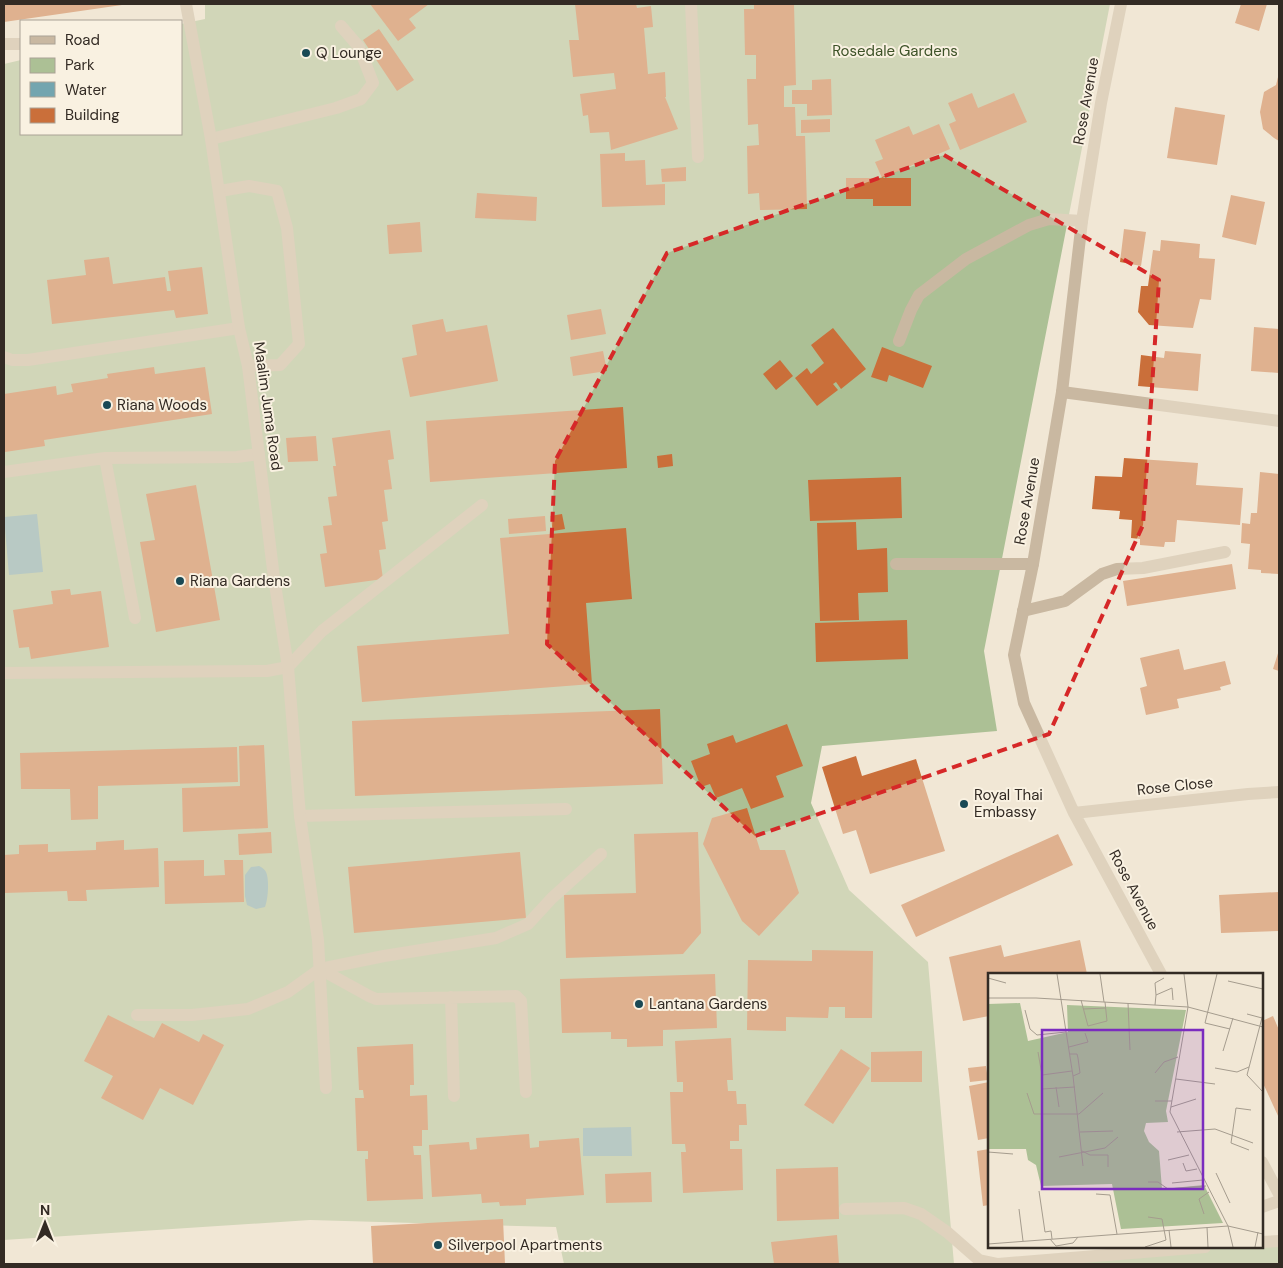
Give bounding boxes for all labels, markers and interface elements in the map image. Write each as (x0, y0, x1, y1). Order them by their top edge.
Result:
legend (20, 20, 182, 135)
text: Road (65, 30, 100, 50)
park label: Rosedale Gardens (832, 41, 958, 61)
place label: Q Lounge (316, 43, 382, 63)
marker: Q Lounge (300, 47, 312, 59)
text: Park (65, 55, 95, 75)
street label: Rose Avenue (1068, 56, 1104, 146)
text: Water (65, 80, 107, 100)
text: Building (65, 105, 120, 125)
street label: Maalim Juma Road (249, 340, 287, 472)
place label: Riana Woods (117, 395, 207, 415)
marker: Riana Woods (101, 399, 113, 411)
street label: Rose Avenue (1009, 456, 1045, 546)
place label: Riana Gardens (190, 571, 290, 591)
marker: Riana Gardens (174, 575, 186, 587)
street label: Rose Close (1136, 772, 1214, 800)
place label: Royal Thai Embassy (974, 785, 1043, 822)
marker: Royal Thai Embassy (958, 798, 970, 810)
street label: Rose Avenue (1104, 846, 1164, 934)
inset map (988, 973, 1263, 1248)
place label: Lantana Gardens (649, 994, 767, 1014)
marker: Lantana Gardens (633, 998, 645, 1010)
north arrow (20, 1198, 70, 1248)
text: N (40, 1201, 50, 1219)
place label: Silverpool Apartments (448, 1235, 603, 1255)
marker: Silverpool Apartments (432, 1239, 444, 1251)

